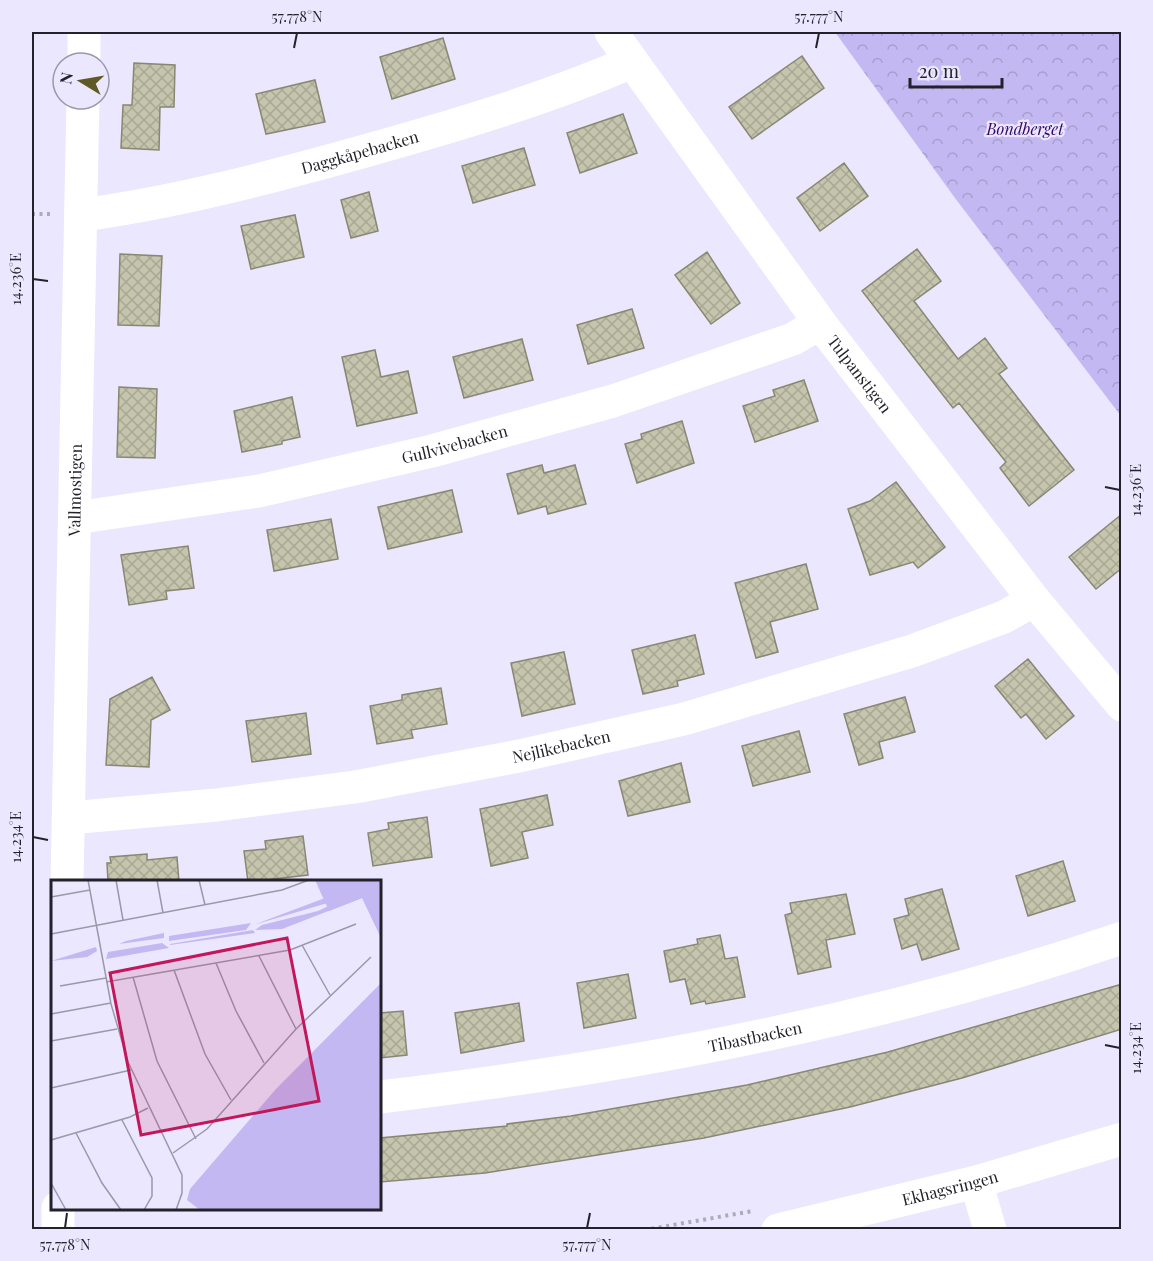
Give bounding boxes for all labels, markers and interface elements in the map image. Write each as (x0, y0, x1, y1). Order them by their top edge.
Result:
text: 57.778°N (271, 6, 323, 26)
text: 57.777°N (794, 6, 844, 26)
north arrow (51, 51, 111, 111)
scale bar (910, 51, 1002, 89)
text: 20 m (919, 59, 959, 83)
text: N (54, 70, 77, 86)
park label: Bondberget (985, 118, 1064, 139)
street label: Daggkåpebacken (299, 125, 421, 178)
text: 14.236°E (5, 253, 25, 305)
street label: Tulpanstigen (823, 331, 897, 417)
street label: Gullvivebacken (399, 420, 510, 468)
street label: Vallmostigen (63, 443, 86, 538)
text: 14.236°E (1125, 464, 1145, 516)
street label: Nejlikebacken (510, 725, 613, 767)
text: 14.234°E (5, 811, 25, 863)
inset map (51, 880, 381, 1210)
street label: Tibastbacken (706, 1016, 804, 1056)
text: 14.234°E (1125, 1022, 1145, 1074)
street label: Ekhagsringen (900, 1165, 1001, 1210)
text: 57.778°N (39, 1234, 91, 1254)
text: 57.777°N (562, 1234, 612, 1254)

